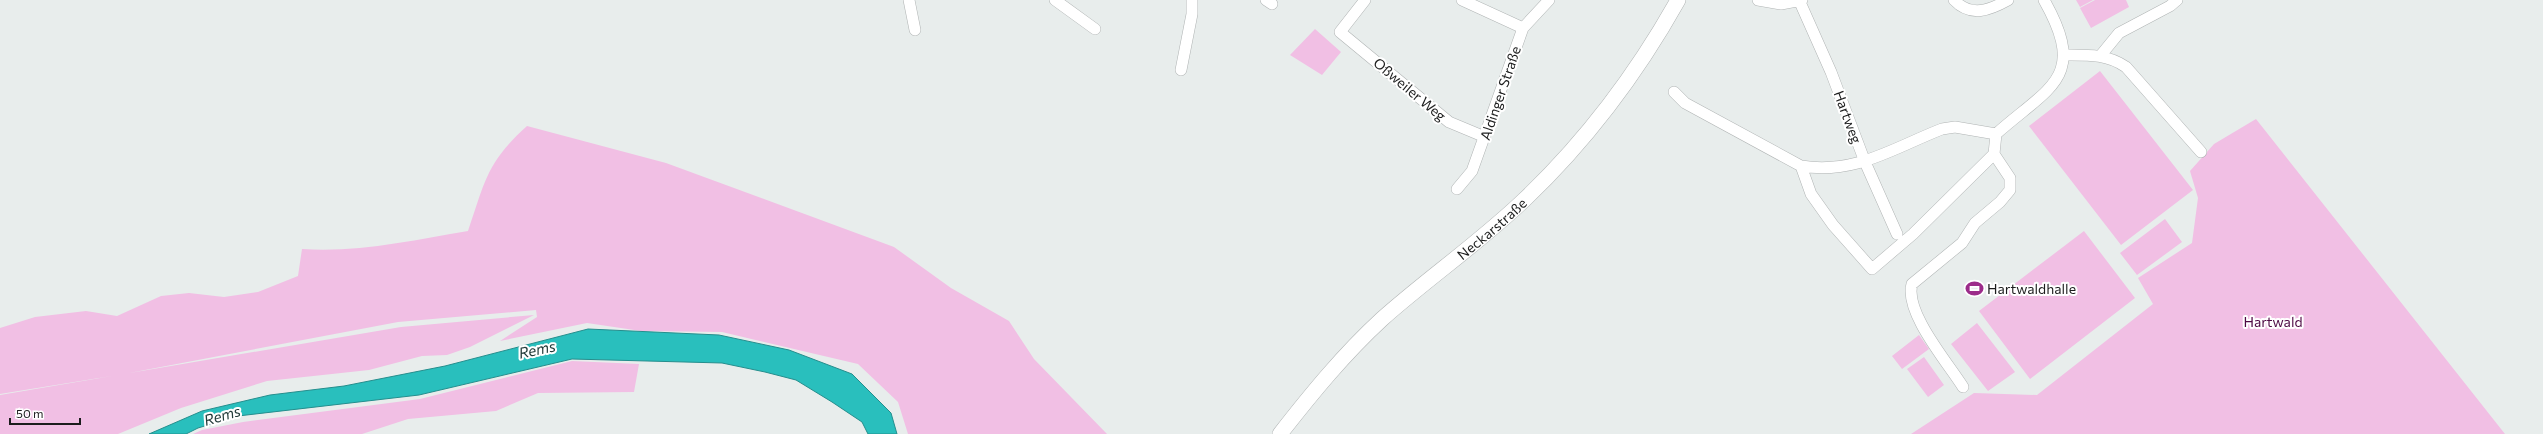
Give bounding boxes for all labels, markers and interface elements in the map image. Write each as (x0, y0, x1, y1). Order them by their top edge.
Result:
street label: Aldinger Straße (1476, 44, 1524, 142)
street label: Oßweiler Weg (1370, 54, 1450, 124)
street label: Hartweg (1831, 88, 1866, 146)
street label: Neckarstraße (1453, 194, 1530, 263)
sports icon: Hartwaldhalle (1964, 278, 1984, 298)
place label: Hartwaldhalle (1987, 280, 2076, 297)
park label: Hartwald (2243, 313, 2303, 330)
water label: Rems (517, 336, 557, 362)
scale bar (10, 400, 80, 426)
water label: Rems (202, 401, 243, 429)
text: 50 m (16, 406, 44, 420)

